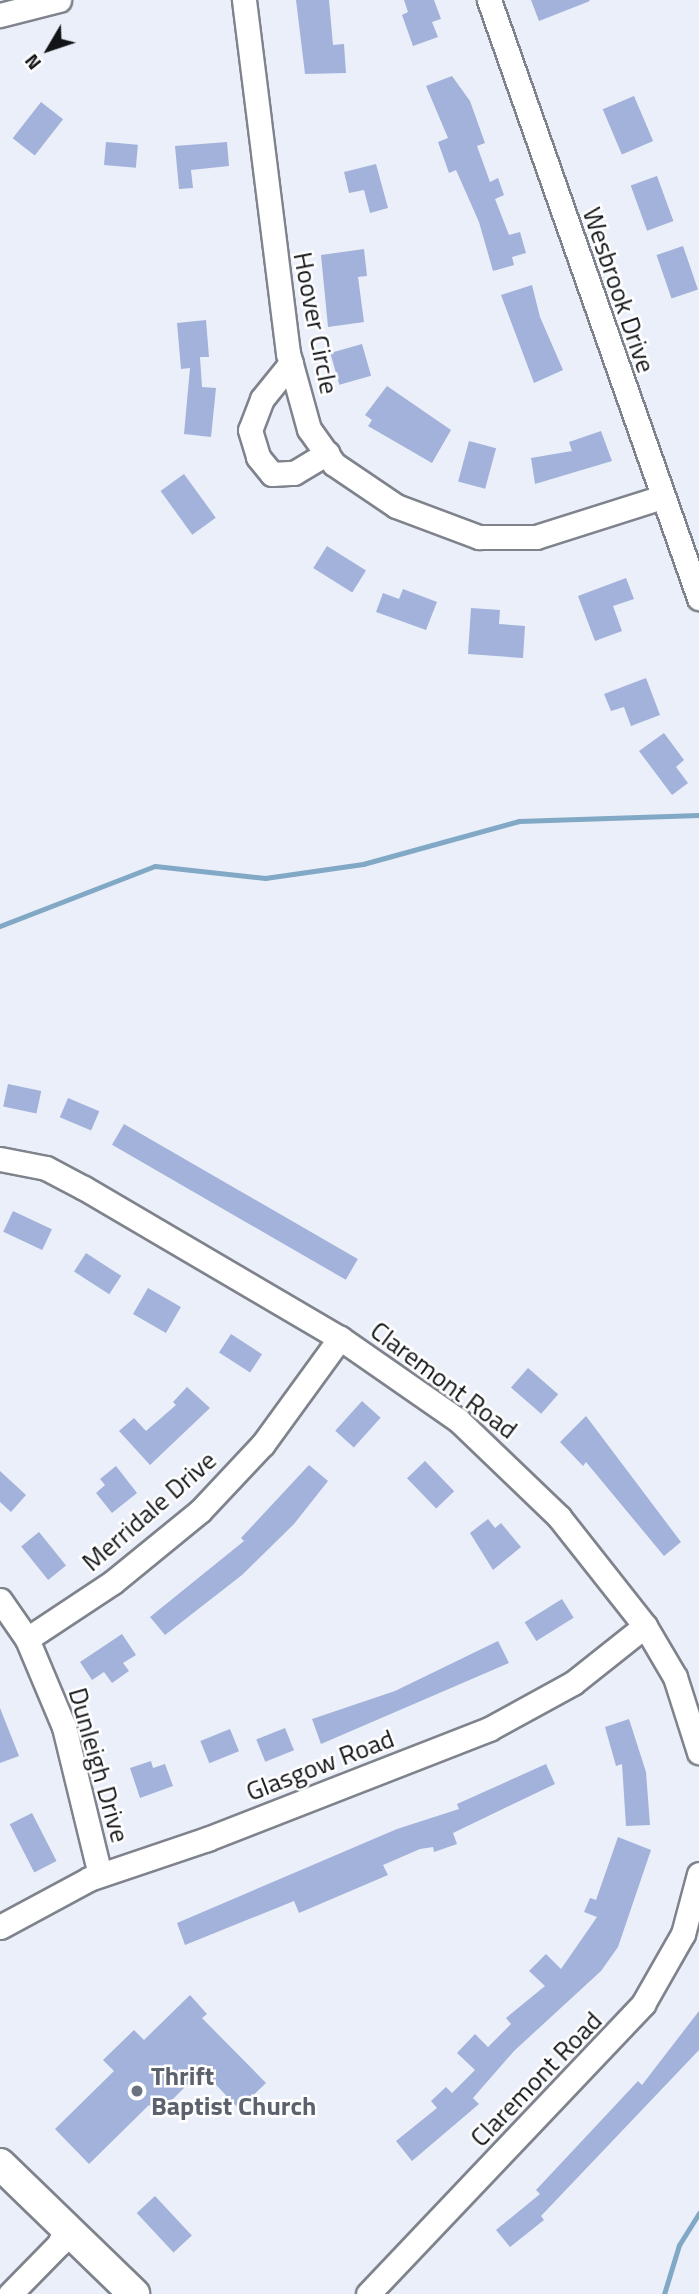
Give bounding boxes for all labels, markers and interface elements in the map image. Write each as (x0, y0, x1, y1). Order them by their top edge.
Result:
north arrow (14, 14, 84, 84)
text: N (17, 48, 48, 77)
street label: Wesbrook Drive (576, 203, 662, 377)
street label: Hoover Circle (287, 249, 345, 397)
street label: Claremont Road (365, 1315, 523, 1445)
street label: Merridale Drive (76, 1444, 222, 1578)
street label: Dunleigh Drive (62, 1684, 136, 1846)
street label: Glasgow Road (242, 1723, 398, 1807)
street label: Claremont Road (464, 2005, 608, 2153)
place label: Thrift Baptist Church (151, 2060, 316, 2122)
marker: Thrift Baptist Church (129, 2083, 145, 2099)

